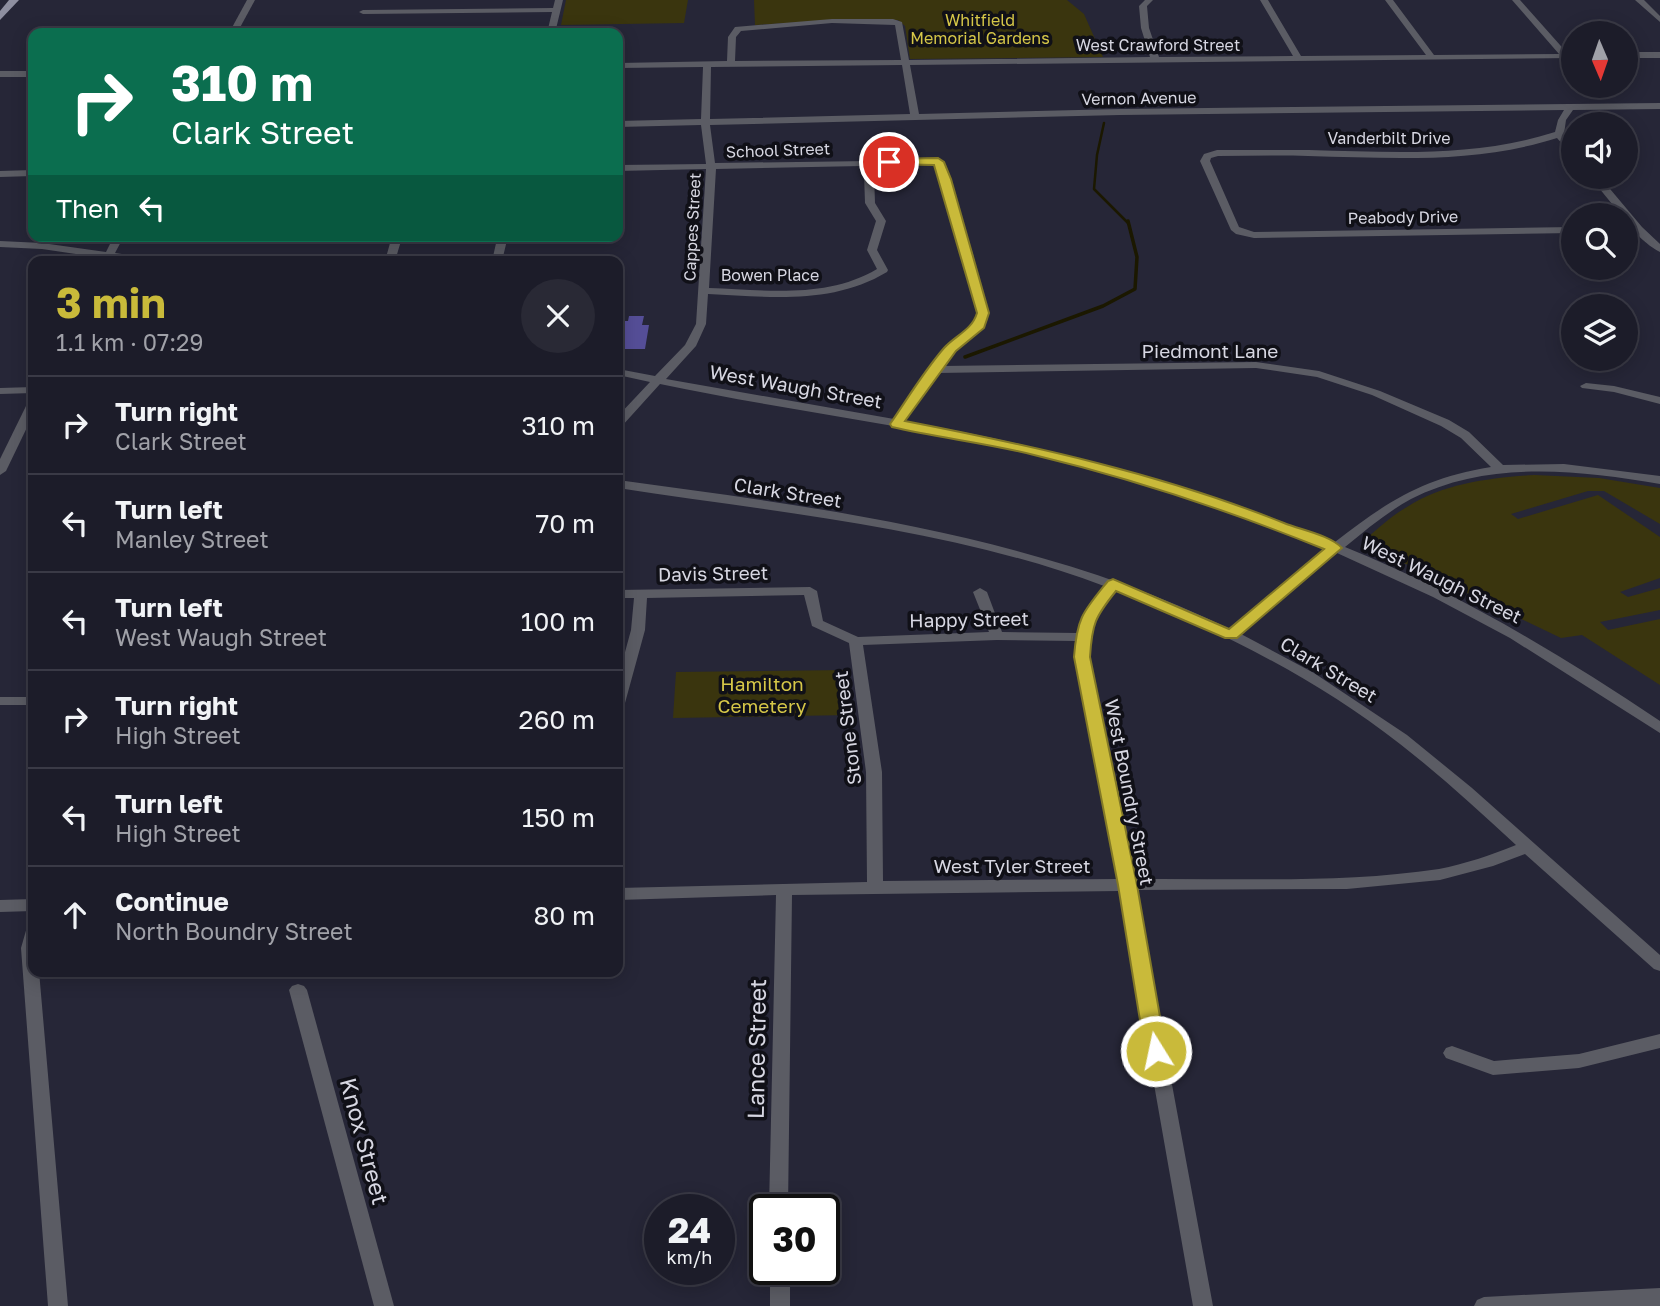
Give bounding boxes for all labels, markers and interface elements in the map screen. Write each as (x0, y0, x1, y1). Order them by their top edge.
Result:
park label: Whitfield Memorial Gardens (910, 10, 1050, 48)
north arrow (1561, 21, 1638, 98)
map controls (1561, 21, 1638, 371)
street label: West Crawford Street (1076, 35, 1240, 55)
text: 310 m (171, 53, 313, 112)
icon: right (56, 56, 147, 147)
street label: Vernon Avenue (1081, 87, 1197, 109)
button: sound (1561, 112, 1638, 189)
text: Clark Street (171, 113, 354, 151)
street label: Vanderbilt Drive (1328, 128, 1450, 148)
pin (859, 132, 919, 192)
street label: School Street (725, 138, 831, 162)
icon: arrive (870, 143, 908, 181)
street label: Cappes Street (679, 172, 705, 282)
icon: left (133, 189, 171, 227)
text: Then (56, 193, 119, 224)
button: search (1561, 203, 1638, 280)
street label: Peabody Drive (1348, 206, 1458, 228)
street label: Bowen Place (721, 265, 819, 285)
text: 3 min (56, 277, 166, 327)
button: close (521, 279, 595, 353)
button: layers (1561, 294, 1638, 371)
text: 1.1 km · 07:29 (56, 328, 203, 356)
street label: Piedmont Lane (1142, 339, 1278, 362)
street label: West Waugh Street (708, 359, 884, 413)
text: Turn right (115, 396, 238, 427)
icon: right (56, 406, 94, 444)
text: 310 m (522, 410, 595, 441)
text: Clark Street (115, 427, 247, 455)
street label: Clark Street (732, 472, 844, 512)
text: Turn left (115, 494, 223, 525)
icon: left (56, 504, 94, 542)
text: 70 m (536, 508, 595, 539)
text: Manley Street (115, 525, 269, 553)
street label: West Waugh Street (1358, 530, 1526, 628)
street label: Davis Street (658, 561, 768, 585)
text: Turn left (115, 592, 223, 623)
icon: left (56, 602, 94, 640)
text: 100 m (521, 606, 595, 637)
street label: Happy Street (909, 606, 1029, 632)
text: West Waugh Street (115, 623, 327, 651)
street label: Clark Street (1276, 631, 1382, 707)
street label: Stone Street (829, 670, 865, 786)
park label: Hamilton Cemetery (717, 672, 807, 717)
text: Turn right (115, 690, 238, 721)
street label: West Boundry Street (1101, 697, 1159, 887)
icon: right (56, 700, 94, 738)
text: 260 m (519, 704, 595, 735)
text: High Street (115, 721, 241, 749)
text: Turn left (115, 788, 223, 819)
icon: left (56, 798, 94, 836)
text: 150 m (522, 802, 595, 833)
text: High Street (115, 819, 241, 847)
street label: West Tyler Street (933, 854, 1091, 877)
text: Continue (115, 886, 229, 917)
icon: ahead (56, 896, 94, 934)
text: 80 m (534, 900, 595, 931)
text: North Boundry Street (115, 917, 353, 945)
street label: Lance Street (741, 979, 771, 1119)
position arrow (1119, 1014, 1193, 1088)
street label: Knox Street (335, 1075, 395, 1207)
speed limit sign: 30 (749, 1194, 840, 1285)
text: 24 (668, 1209, 711, 1251)
text: km/h (667, 1246, 712, 1268)

